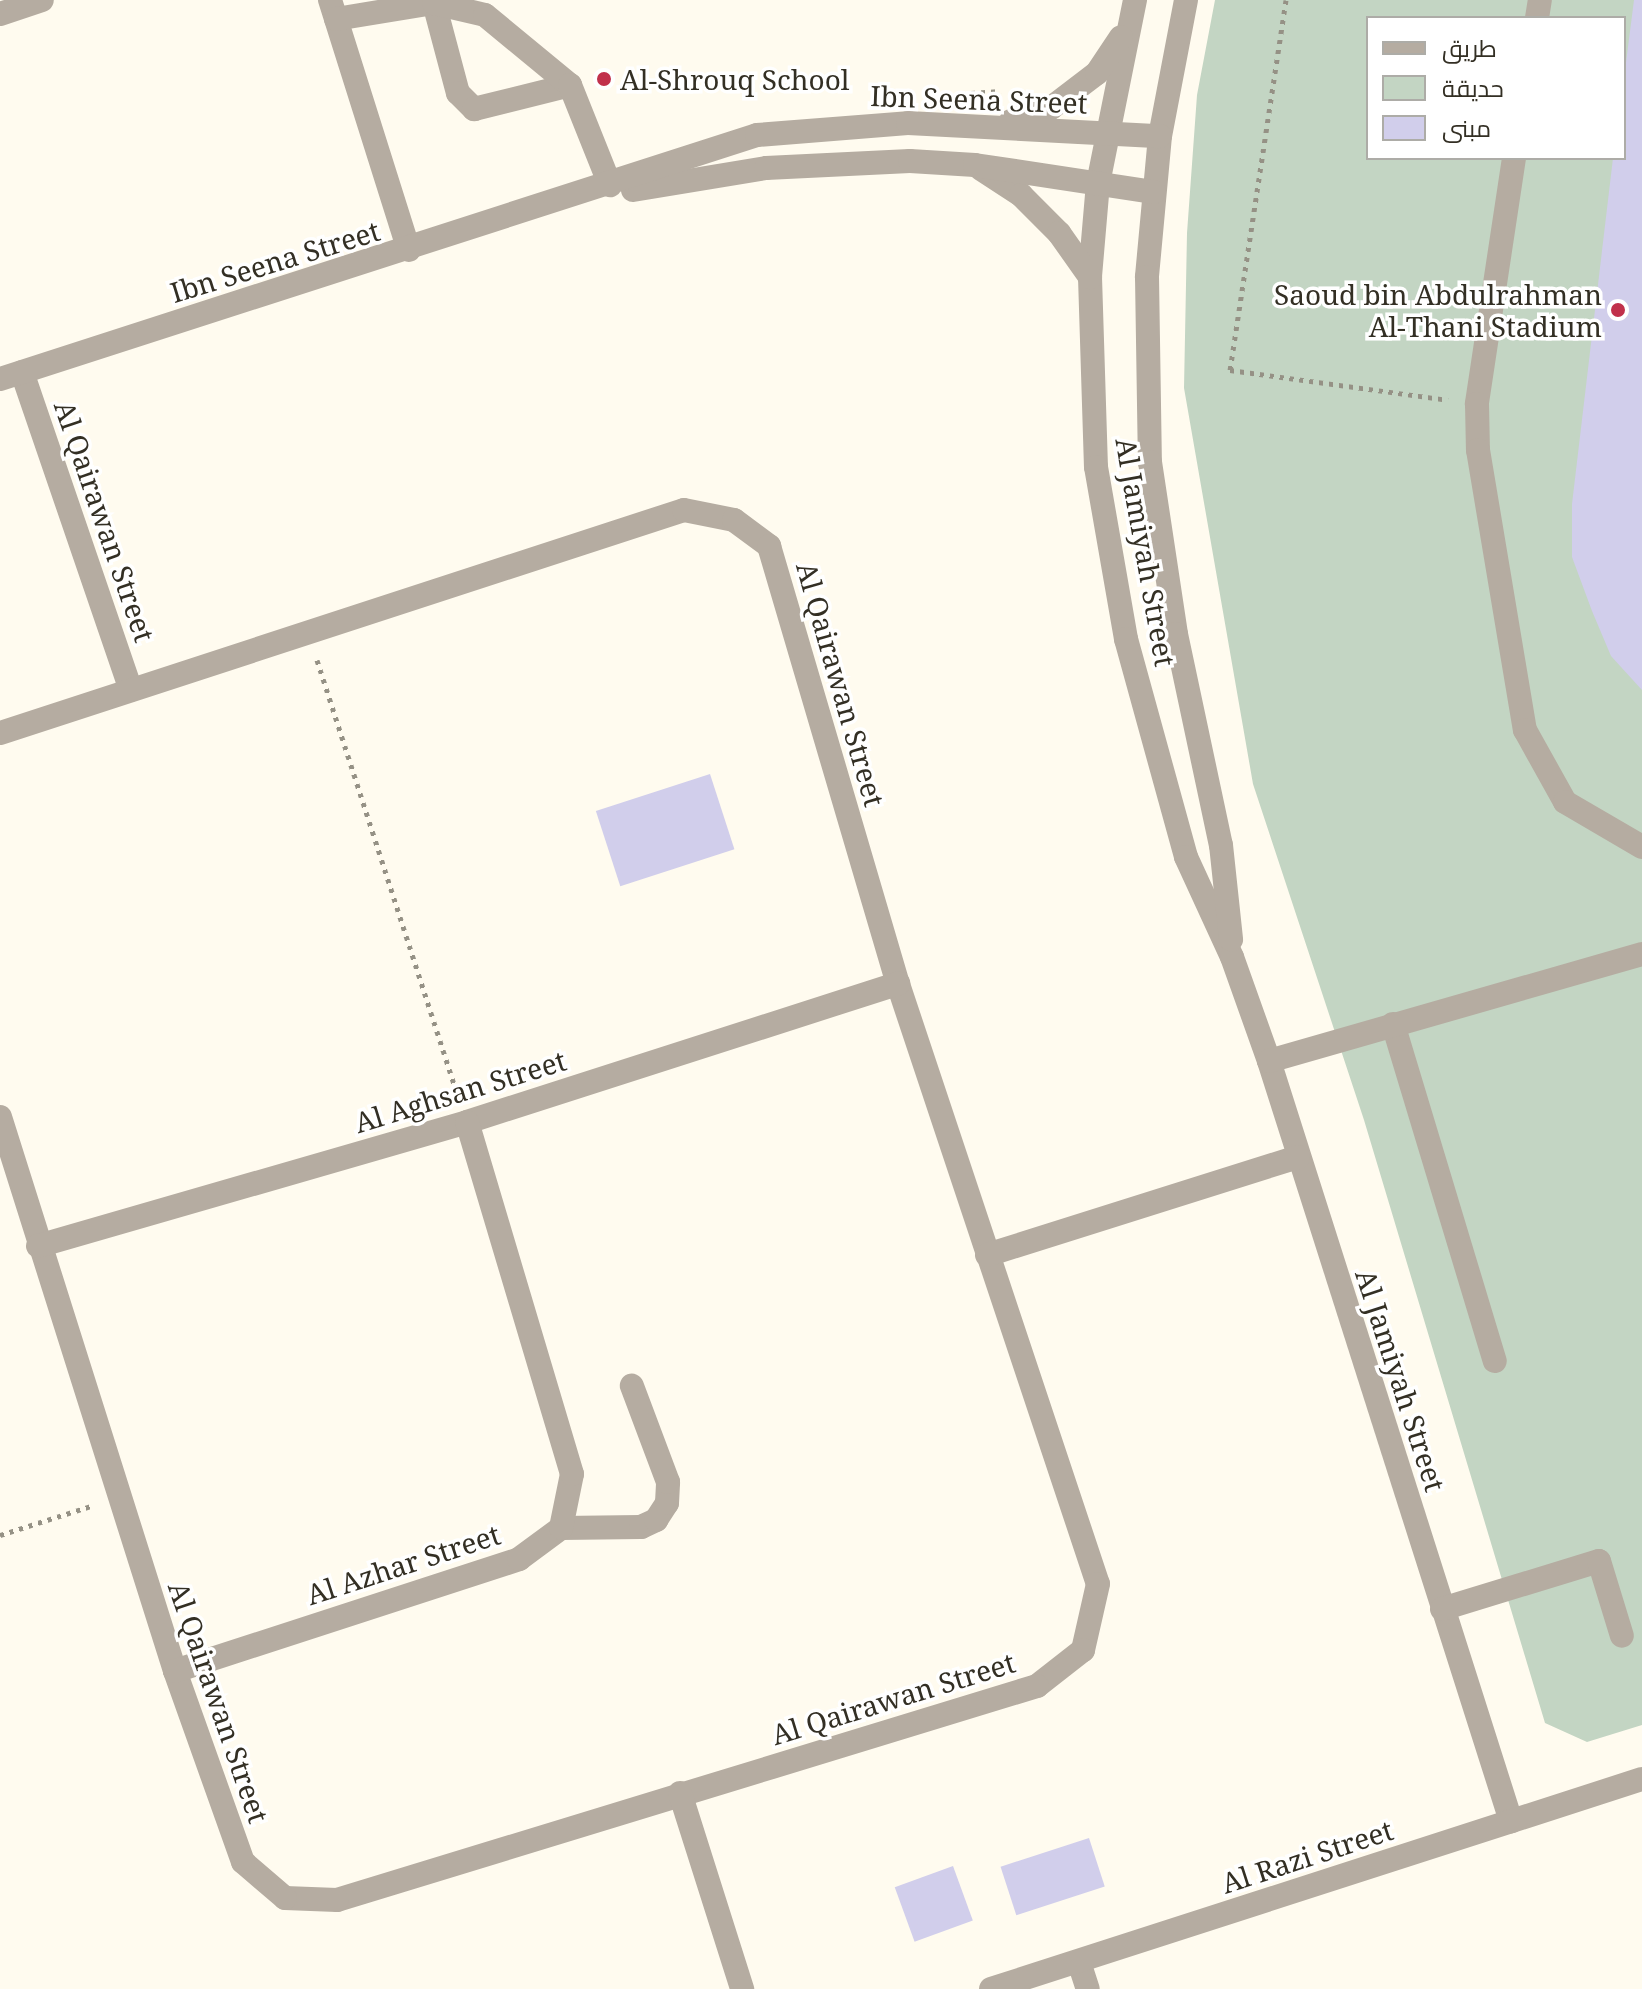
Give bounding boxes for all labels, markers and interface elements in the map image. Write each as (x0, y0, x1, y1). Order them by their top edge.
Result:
legend (1366, 16, 1626, 160)
text: طريق (1442, 31, 1497, 64)
place label: Al-Shrouq School (620, 62, 849, 96)
marker: Al-Shrouq School (595, 70, 613, 88)
text: حديقة (1442, 71, 1504, 104)
street label: Ibn Seena Street (870, 78, 1088, 120)
text: مبنى (1442, 111, 1491, 144)
street label: Ibn Seena Street (166, 213, 384, 309)
place label: Saoud bin Abdulrahman Al-Thani Stadium (1274, 277, 1602, 343)
marker: Saoud bin Abdulrahman Al-Thani Stadium (1609, 301, 1627, 319)
street label: Al Qairawan Street (48, 396, 162, 646)
street label: Al Jamiyah Street (1109, 435, 1183, 669)
street label: Al Qairawan Street (790, 558, 892, 810)
street label: Al Aghsan Street (350, 1043, 570, 1139)
street label: Al Jamiyah Street (1349, 1265, 1453, 1495)
street label: Al Azhar Street (302, 1517, 504, 1611)
street label: Al Qairawan Street (162, 1577, 276, 1827)
street label: Al Qairawan Street (767, 1645, 1019, 1751)
street label: Al Razi Street (1217, 1812, 1397, 1900)

